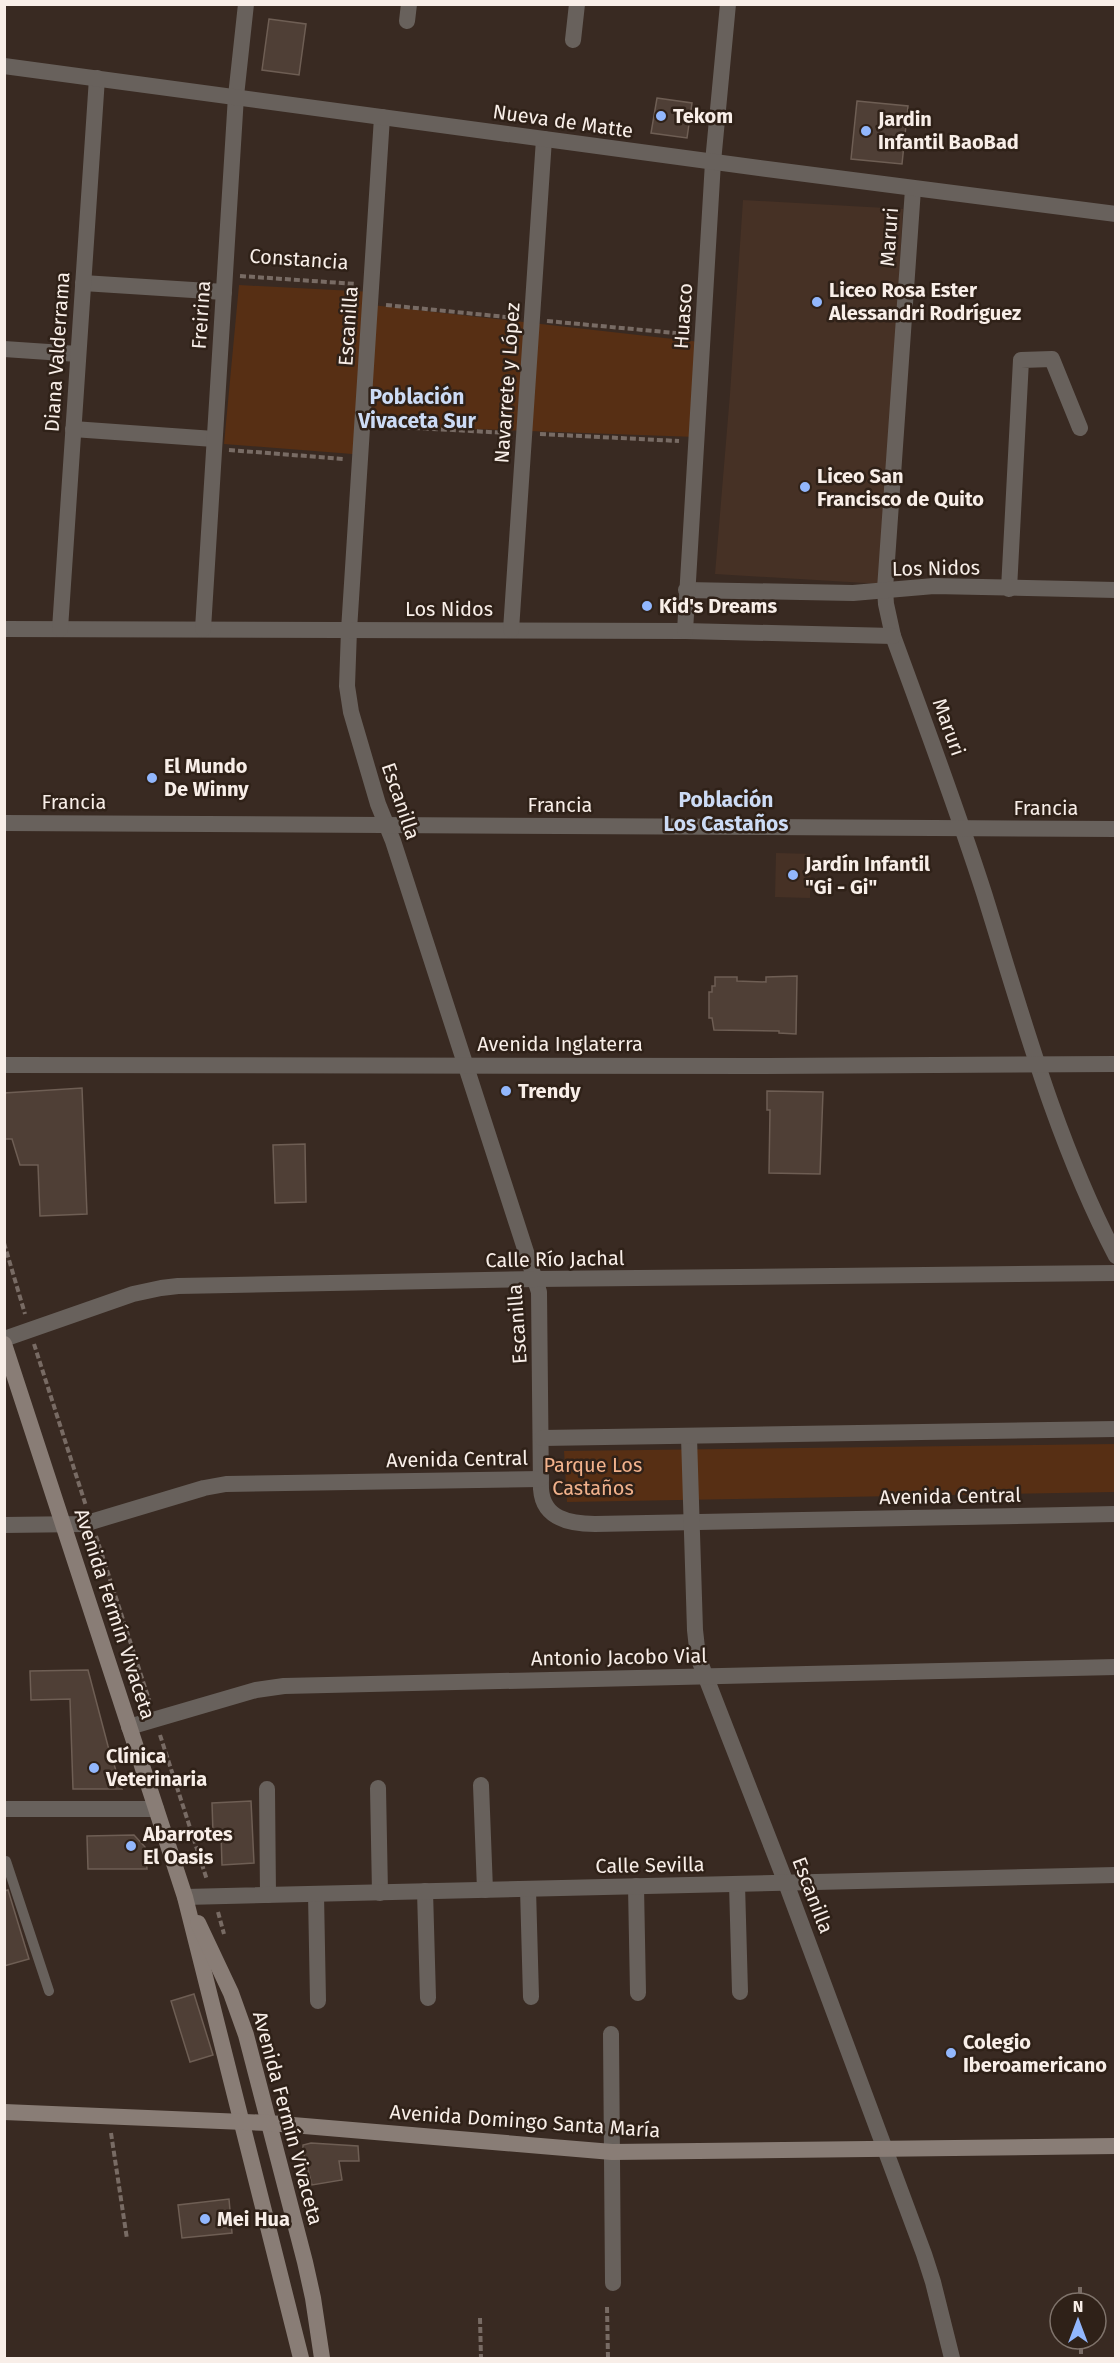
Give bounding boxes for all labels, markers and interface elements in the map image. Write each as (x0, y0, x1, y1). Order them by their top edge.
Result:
street label: Nueva de Matte (491, 99, 635, 143)
place label: Tekom (673, 104, 733, 128)
place label: Jardin Infantil BaoBad (877, 107, 1019, 154)
marker: Tekom (654, 109, 668, 123)
marker: Jardin Infantil BaoBad (859, 124, 873, 138)
street label: Maruri (875, 207, 903, 267)
street label: Constancia (249, 244, 349, 274)
street label: Diana Valderrama (39, 271, 75, 433)
place label: Liceo Rosa Ester Alessandri Rodríguez (828, 278, 1021, 325)
street label: Freirina (187, 280, 215, 350)
street label: Huasco (669, 282, 697, 350)
street label: Escanilla (333, 285, 363, 367)
marker: Liceo Rosa Ester Alessandri Rodríguez (810, 295, 824, 309)
street label: Navarrete y López (489, 302, 525, 464)
district label: Población Vivaceta Sur (357, 384, 476, 434)
place label: Liceo San Francisco de Quito (817, 464, 984, 511)
marker: Liceo San Francisco de Quito (798, 480, 812, 494)
street label: Los Nidos (892, 555, 980, 581)
place label: Kid's Dreams (659, 594, 777, 618)
street label: Los Nidos (405, 597, 493, 621)
marker: Kid's Dreams (640, 599, 654, 613)
street label: Maruri (928, 695, 970, 759)
place label: El Mundo De Winny (164, 754, 249, 801)
street label: Escanilla (377, 759, 425, 843)
marker: El Mundo De Winny (145, 771, 159, 785)
district label: Población Los Castaños (664, 787, 788, 837)
street label: Francia (42, 790, 106, 814)
street label: Francia (528, 793, 592, 817)
street label: Francia (1014, 796, 1078, 820)
place label: Jardín Infantil "Gi - Gi" (804, 852, 930, 899)
marker: Jardín Infantil "Gi - Gi" (786, 868, 800, 882)
street label: Avenida Inglaterra (477, 1032, 643, 1056)
place label: Trendy (518, 1079, 581, 1103)
marker: Trendy (499, 1084, 513, 1098)
street label: Calle Río Jachal (485, 1246, 625, 1272)
street label: Escanilla (502, 1283, 532, 1365)
street label: Avenida Central (386, 1446, 528, 1472)
park label: Parque Los Castaños (544, 1453, 642, 1500)
street label: Avenida Central (879, 1483, 1021, 1509)
street label: Avenida Fermín Vivaceta (70, 1506, 160, 1722)
street label: Antonio Jacobo Vial (531, 1643, 707, 1671)
place label: Clínica Veterinaria (105, 1744, 207, 1791)
marker: Clínica Veterinaria (87, 1761, 101, 1775)
place label: Abarrotes El Oasis (142, 1822, 233, 1869)
marker: Abarrotes El Oasis (124, 1839, 138, 1853)
street label: Calle Sevilla (595, 1852, 705, 1878)
street label: Escanilla (787, 1853, 839, 1937)
street label: Avenida Fermín Vivaceta (248, 2008, 328, 2228)
place label: Colegio Iberoamericano (963, 2030, 1107, 2077)
marker: Colegio Iberoamericano (944, 2046, 958, 2060)
street label: Avenida Domingo Santa María (389, 2100, 661, 2142)
place label: Mei Hua (217, 2207, 290, 2231)
marker: Mei Hua (198, 2212, 212, 2226)
north arrow (1048, 2291, 1108, 2351)
text: N (1073, 2297, 1083, 2316)

